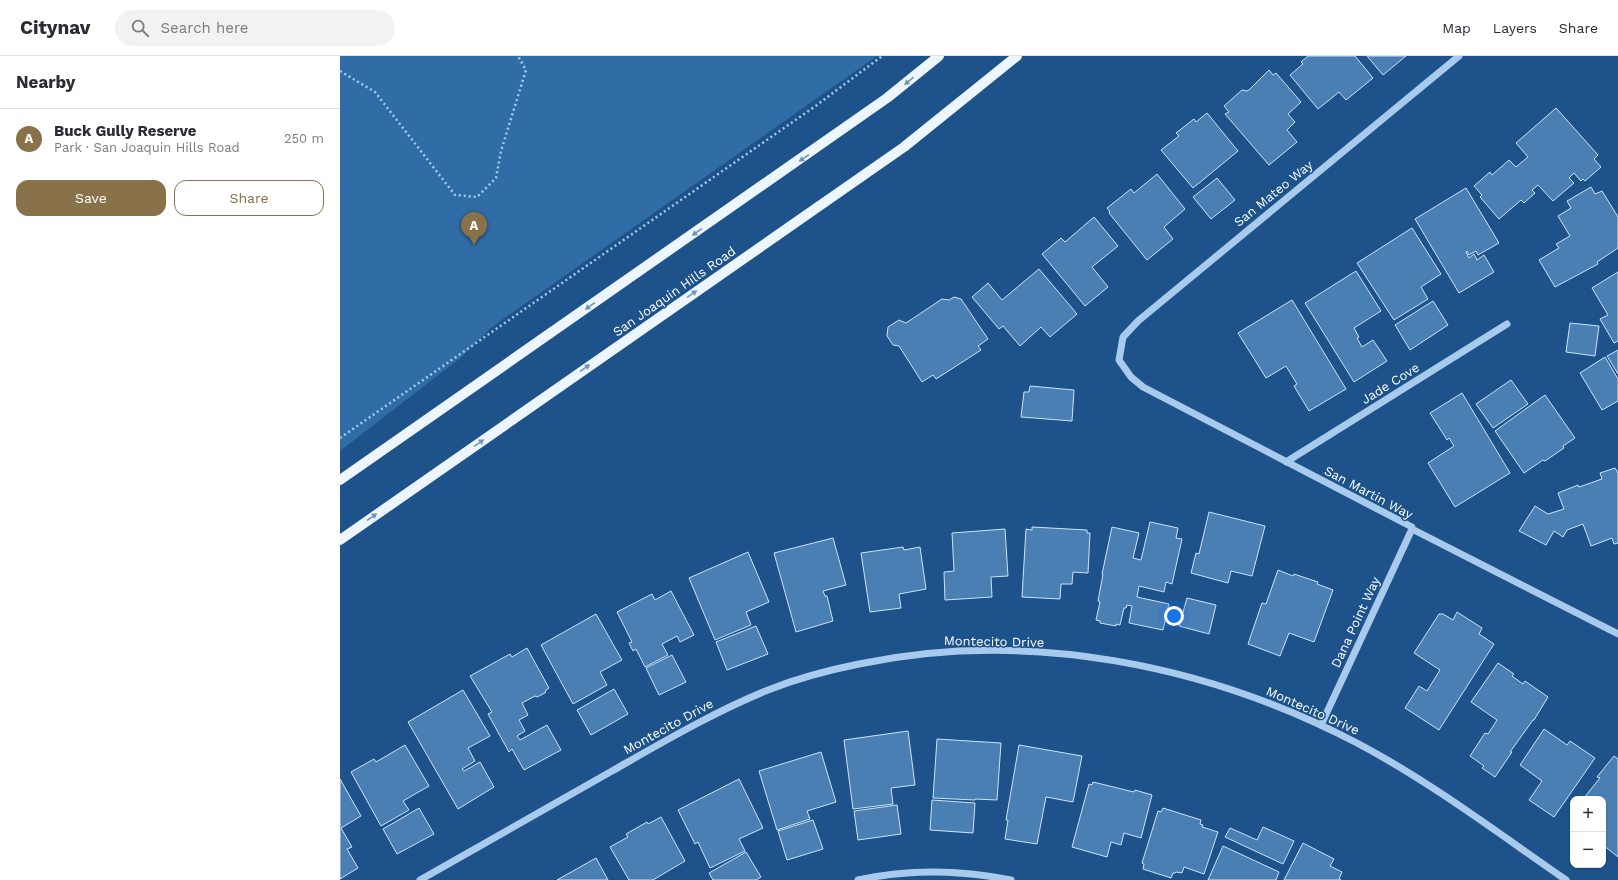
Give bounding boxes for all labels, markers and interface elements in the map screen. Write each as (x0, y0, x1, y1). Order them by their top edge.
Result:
search box (115, 10, 395, 46)
text: Citynav (20, 16, 91, 39)
icon: search (129, 17, 151, 39)
text: Search here (161, 19, 248, 37)
text: Map (1442, 20, 1471, 36)
text: Layers (1493, 20, 1537, 36)
text: Share (1559, 20, 1598, 36)
text: Nearby (16, 72, 75, 92)
one-way arrow (903, 76, 914, 85)
text: Buck Gully Reserve (54, 122, 197, 140)
text: A (25, 131, 33, 146)
text: 250 m (284, 131, 324, 146)
text: Park · San Joaquin Hills Road (54, 140, 240, 155)
one-way arrow (798, 153, 809, 162)
street label: San Mateo Way (1231, 157, 1316, 230)
button: Save (16, 180, 166, 216)
button: Share (174, 180, 324, 216)
pin: A (461, 212, 487, 245)
one-way arrow (692, 228, 702, 236)
street label: San Joaquin Hills Road (610, 243, 738, 339)
one-way arrow (686, 290, 697, 298)
one-way arrow (585, 302, 596, 310)
street label: Jade Cove (1358, 360, 1422, 407)
one-way arrow (580, 364, 590, 372)
one-way arrow (473, 439, 484, 447)
street label: San Martin Way (1322, 463, 1416, 522)
one-way arrow (367, 513, 377, 521)
street label: Dana Point Way (1328, 574, 1383, 670)
your location (1164, 606, 1184, 626)
street label: Montecito Drive (944, 633, 1044, 650)
street label: Montecito Drive (1264, 683, 1362, 738)
street label: Montecito Drive (621, 696, 716, 757)
map controls (1570, 796, 1606, 868)
button: + (1570, 796, 1606, 832)
button: − (1570, 832, 1606, 868)

